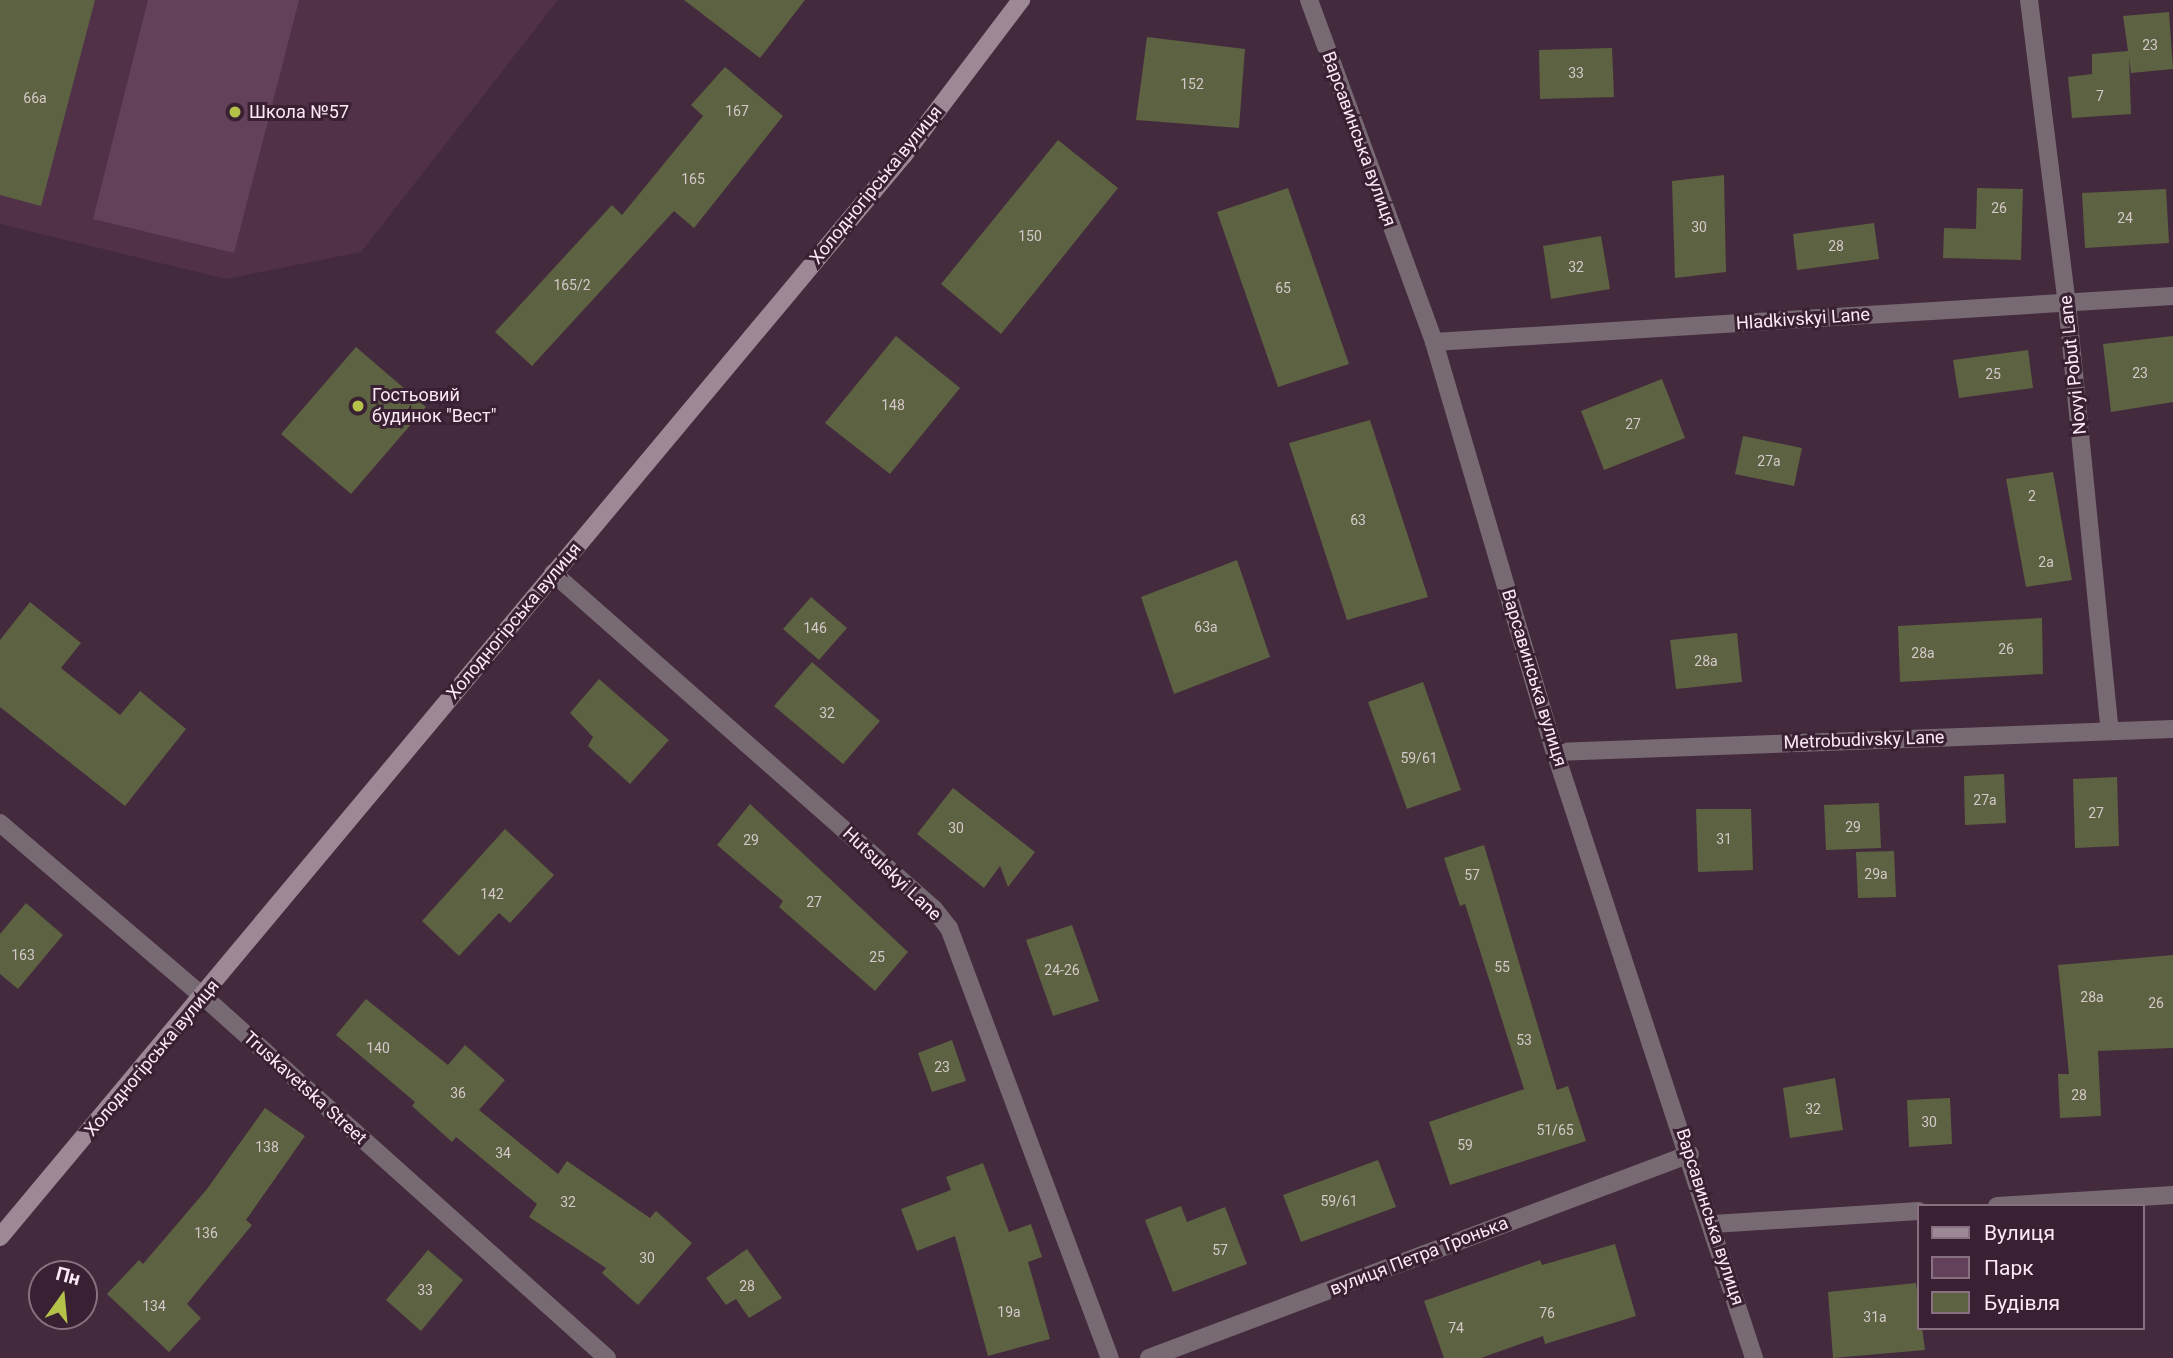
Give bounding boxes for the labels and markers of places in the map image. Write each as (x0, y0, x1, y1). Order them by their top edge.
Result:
place label: Школа №57 (249, 101, 349, 123)
marker: Школа №57 (227, 104, 243, 120)
place label: Гостьовий будинок "Вест" (372, 385, 497, 428)
marker: Гостьовий будинок "Вест" (350, 398, 366, 414)

